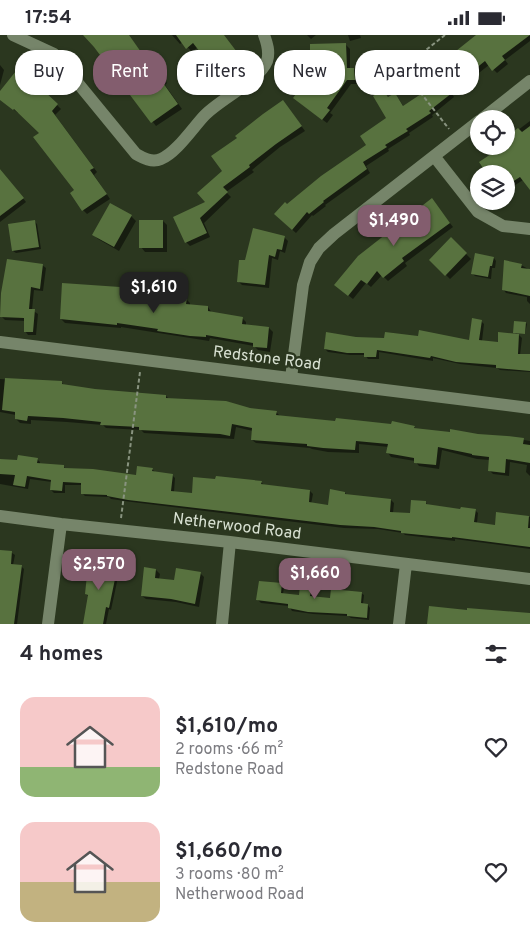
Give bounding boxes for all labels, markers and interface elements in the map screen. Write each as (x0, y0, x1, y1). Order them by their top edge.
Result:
text: 17:54 (25, 6, 72, 30)
chip: Buy (15, 50, 83, 95)
chip: Rent (93, 50, 167, 95)
chip: Filters (177, 50, 264, 95)
chip: New (274, 50, 345, 95)
chip: Apartment (355, 50, 479, 95)
map controls (470, 110, 515, 210)
button: locate (470, 110, 515, 155)
button: layers (470, 165, 515, 210)
pin: $1,490 (353, 205, 435, 247)
text: $1,490 (369, 211, 419, 231)
pin: $1,610 (113, 271, 195, 314)
text: $1,610 (131, 278, 177, 298)
street label: Redstone Road (212, 342, 322, 376)
street label: Netherwood Road (172, 509, 302, 545)
pin: $2,570 (58, 549, 140, 591)
text: $2,570 (73, 555, 125, 575)
pin: $1,660 (274, 557, 356, 600)
text: $1,660 (290, 564, 340, 584)
icon: filters (482, 640, 510, 668)
text: 4 homes (20, 641, 103, 668)
text: $1,610/mo (175, 713, 278, 740)
icon: home (60, 717, 120, 777)
icon: heart (482, 733, 510, 761)
text: 2 rooms · 66 m² (175, 740, 283, 760)
text: Redstone Road (175, 760, 284, 780)
text: $1,660/mo (175, 838, 283, 865)
icon: home (60, 842, 120, 902)
icon: heart (482, 858, 510, 886)
text: 3 rooms · 80 m² (175, 865, 284, 885)
text: Netherwood Road (175, 885, 304, 905)

